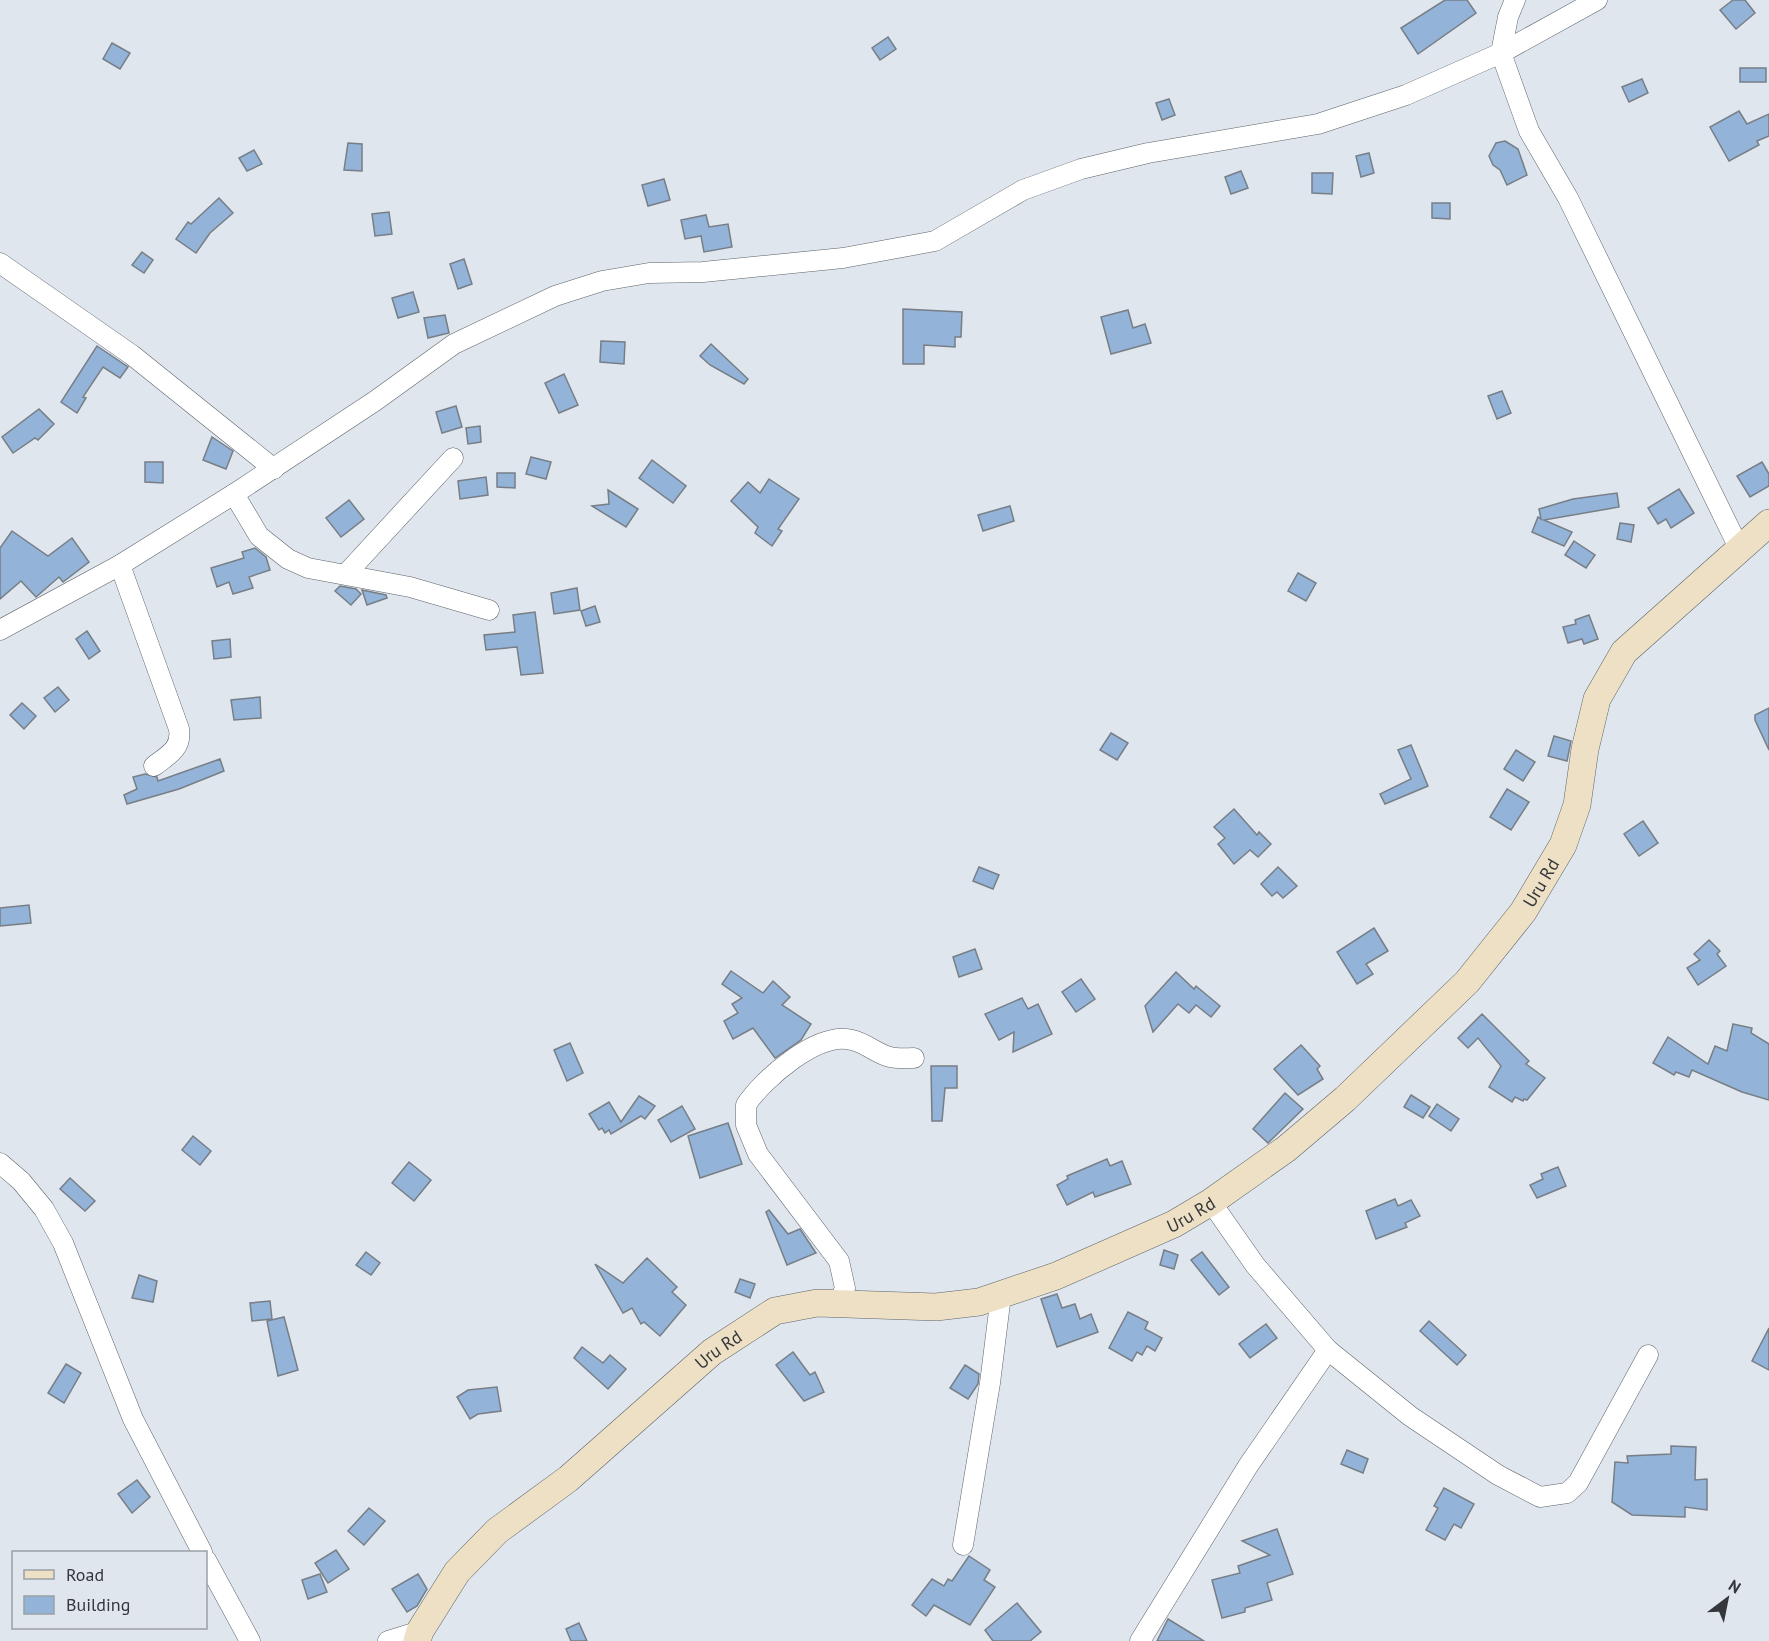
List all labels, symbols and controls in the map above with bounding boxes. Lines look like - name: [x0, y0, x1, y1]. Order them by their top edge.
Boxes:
- street label: Uru Rd: [1517, 854, 1564, 911]
- street label: Uru Rd: [1163, 1191, 1219, 1237]
- street label: Uru Rd: [690, 1324, 746, 1374]
- legend: [12, 1551, 207, 1629]
- text: Road: [66, 1563, 104, 1586]
- north arrow: [1697, 1569, 1757, 1629]
- text: N: [1725, 1575, 1745, 1598]
- text: Building: [66, 1593, 130, 1616]

